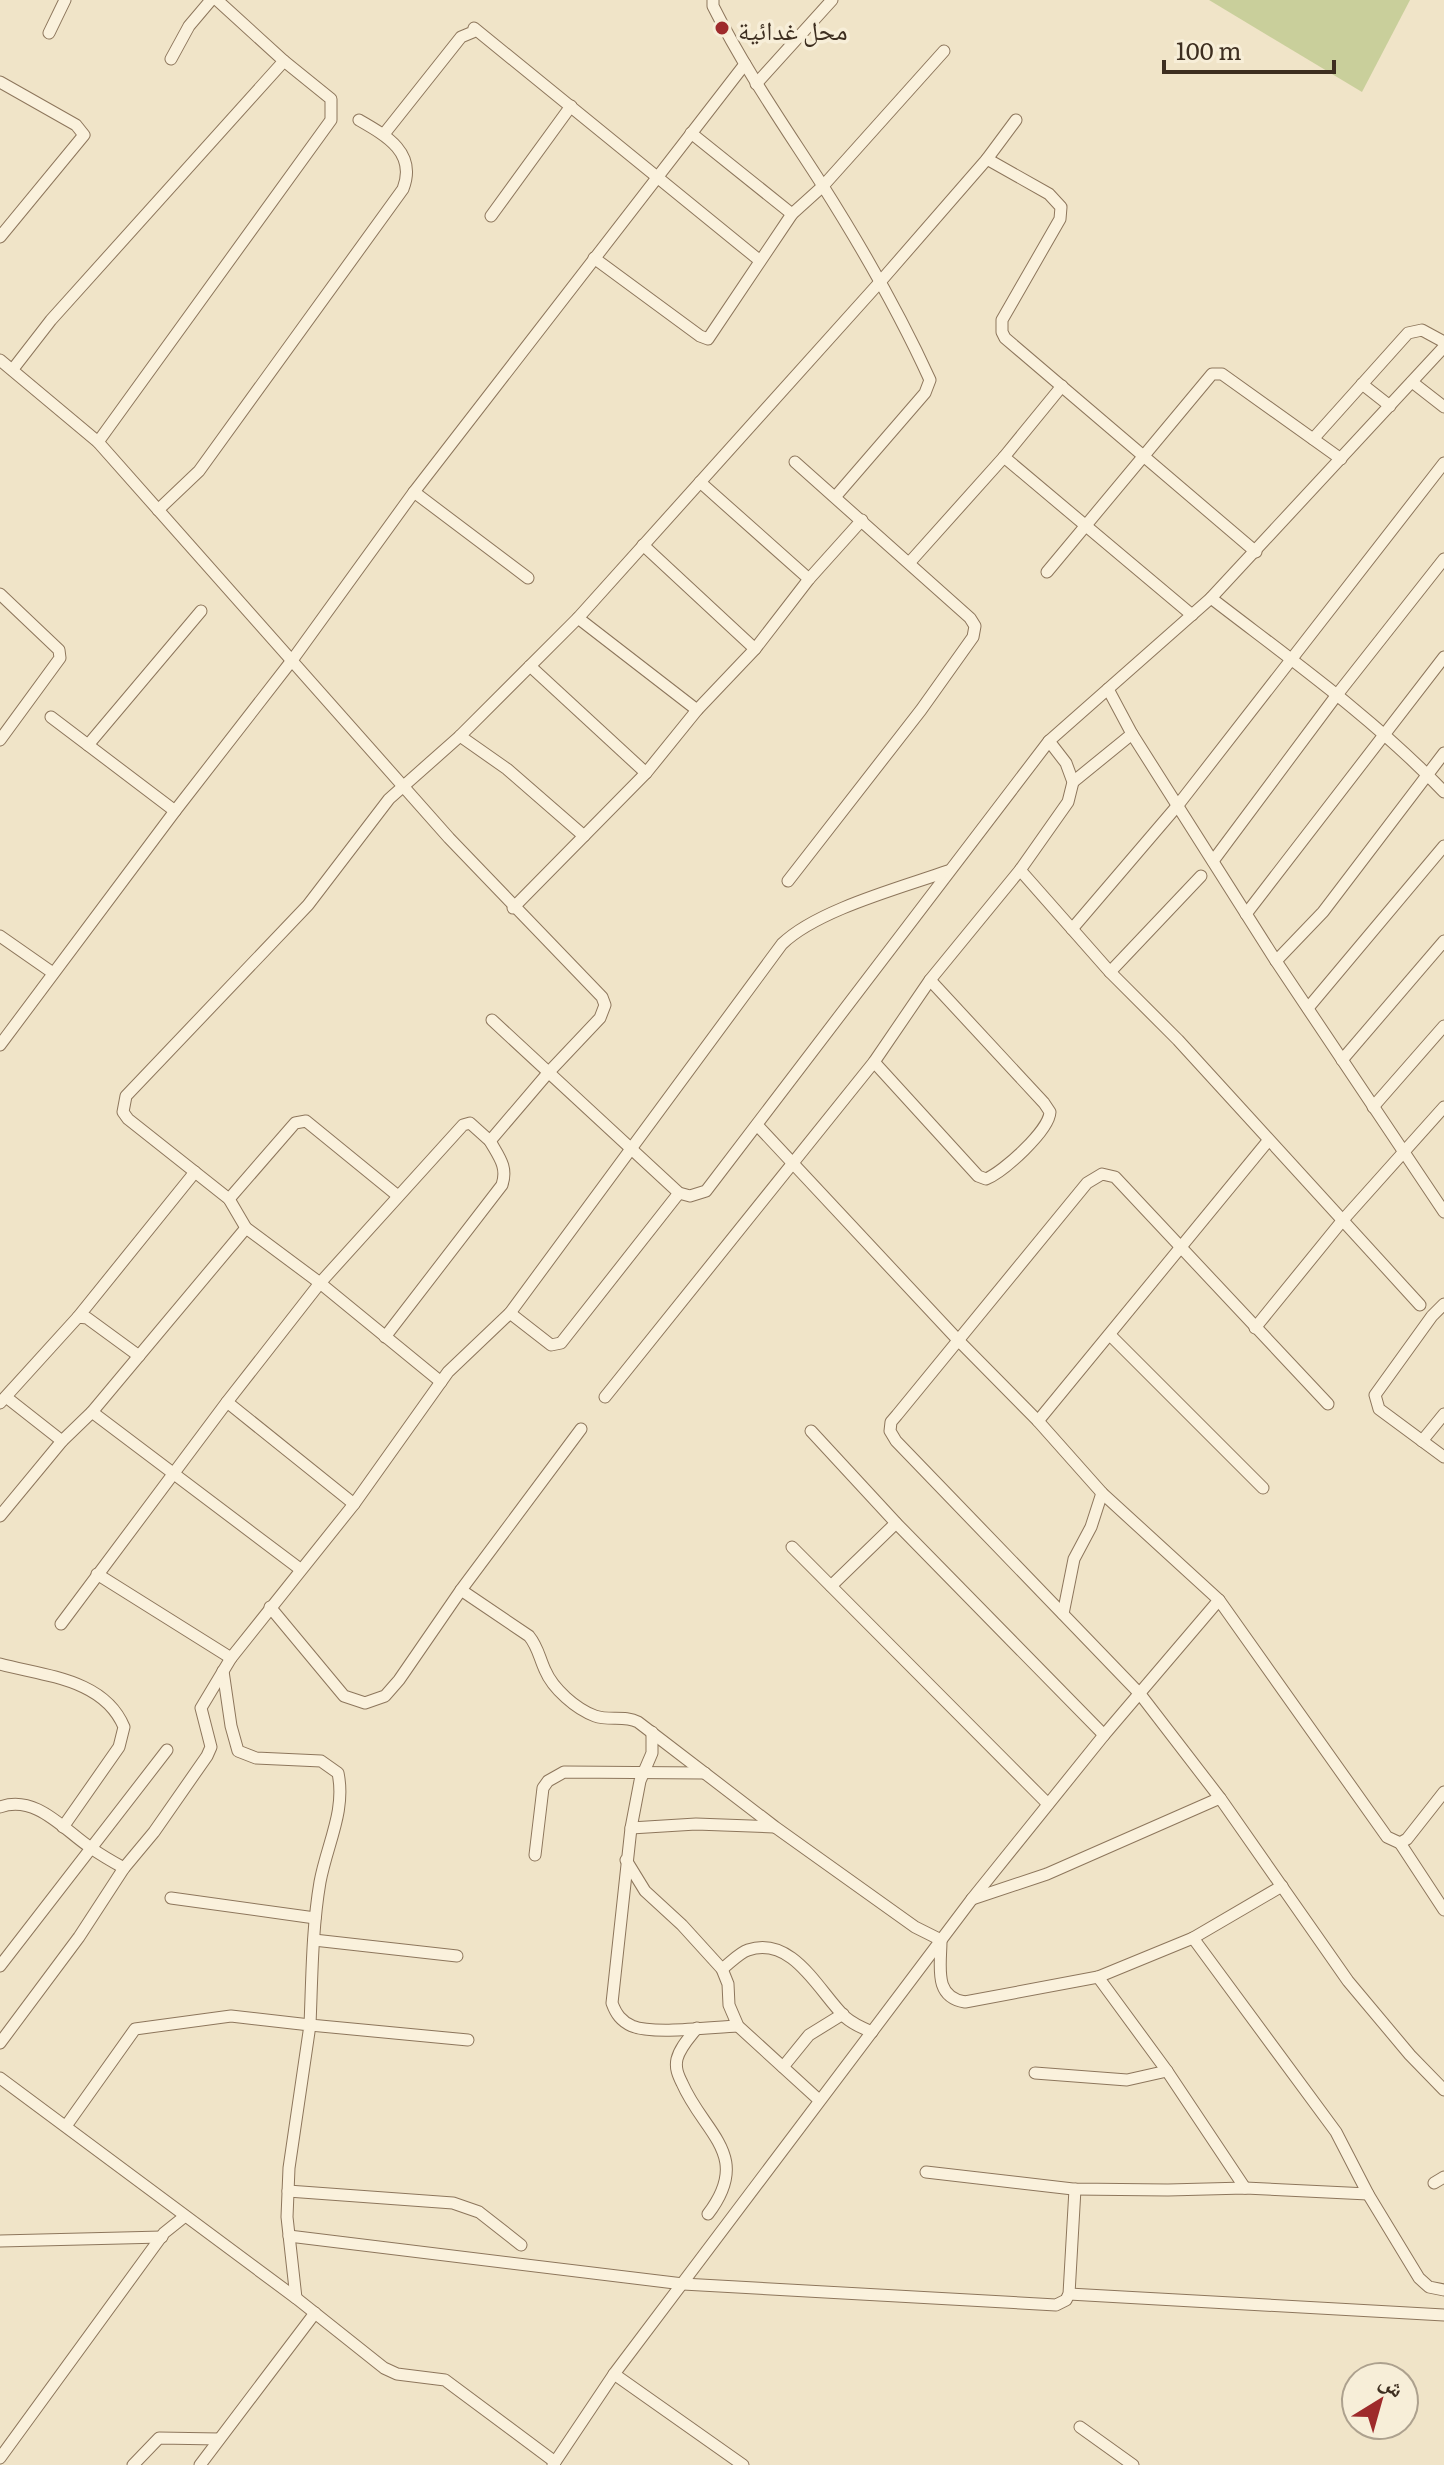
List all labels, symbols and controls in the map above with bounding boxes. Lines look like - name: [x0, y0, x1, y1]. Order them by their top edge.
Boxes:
- place label: محل غدائية: [738, 9, 848, 48]
- marker: محل غدائية: [713, 19, 731, 37]
- scale bar: [1164, 24, 1334, 74]
- text: 100 m: [1176, 32, 1242, 67]
- north arrow: [1340, 2361, 1420, 2441]
- text: ش: [1374, 2364, 1412, 2404]

